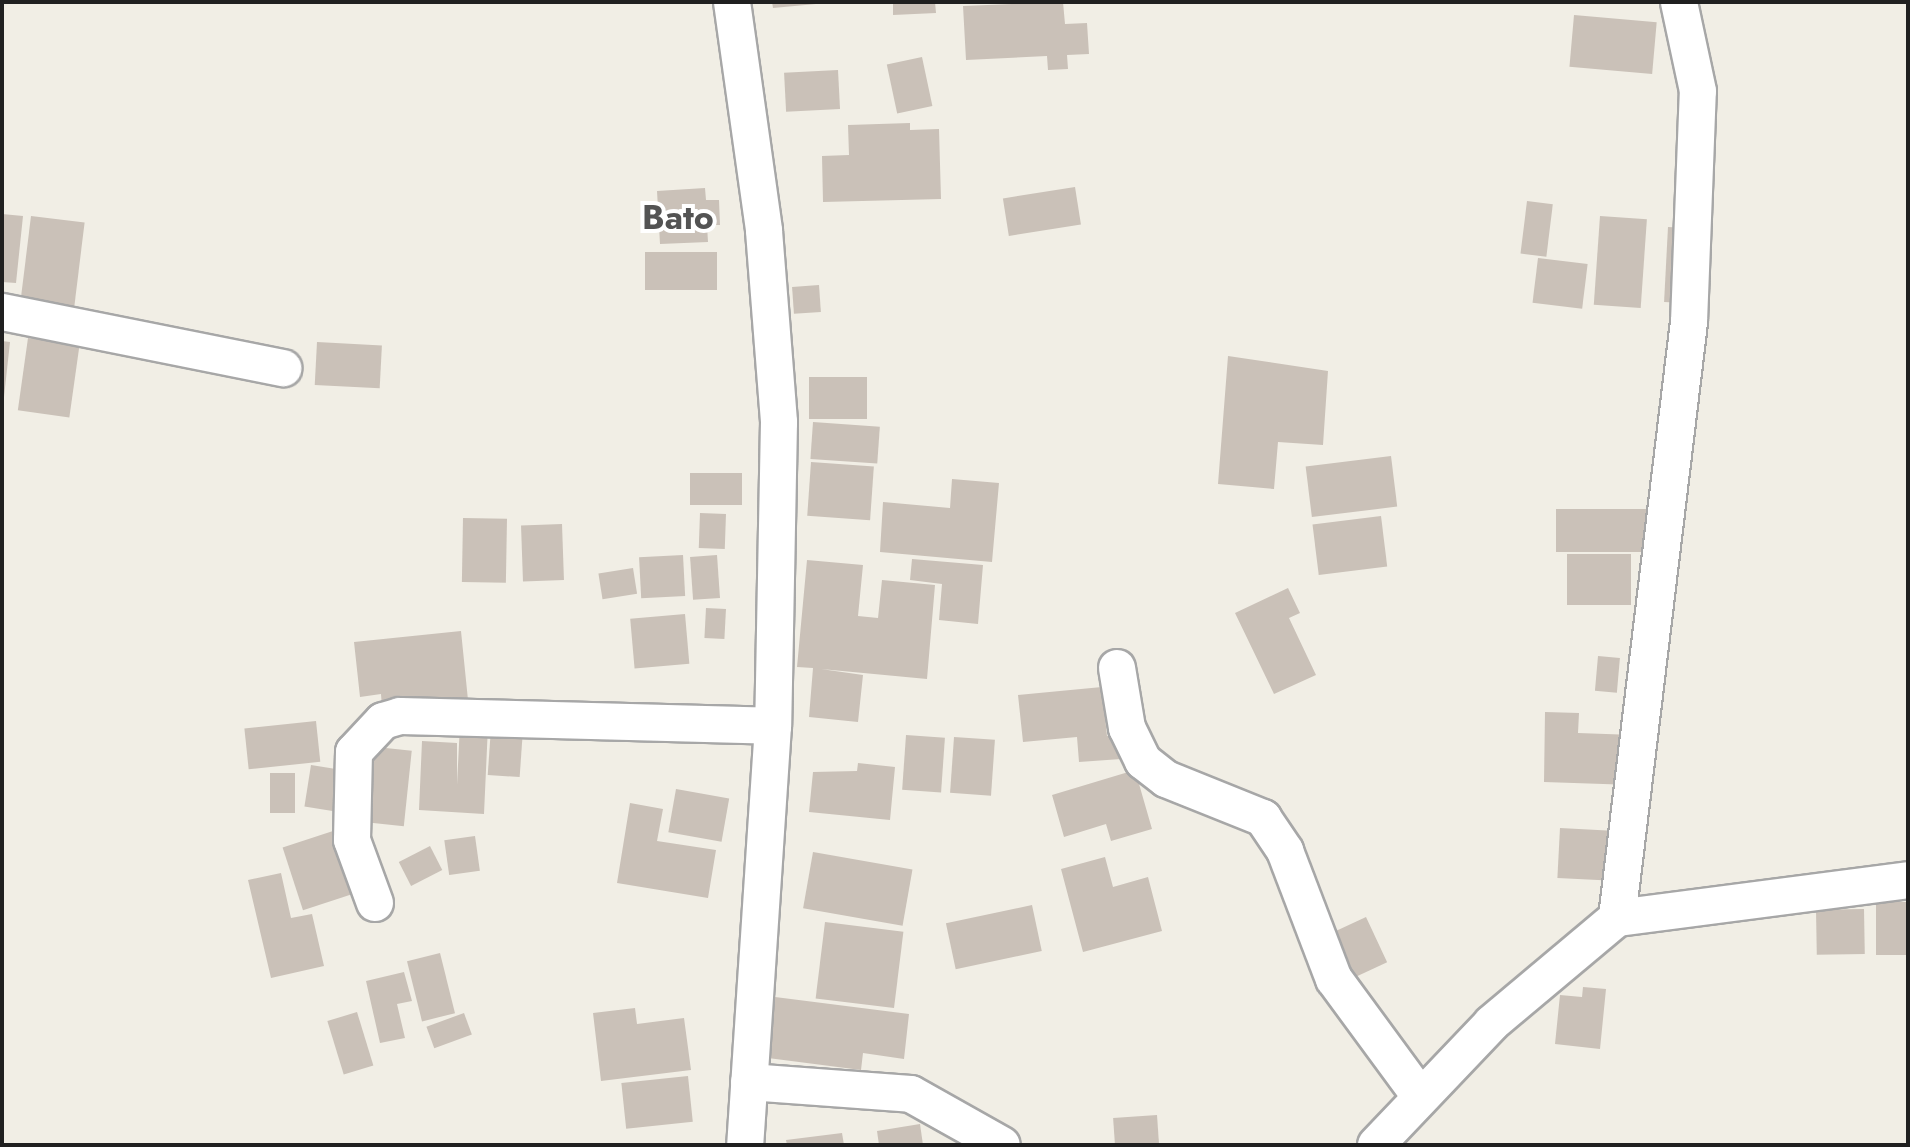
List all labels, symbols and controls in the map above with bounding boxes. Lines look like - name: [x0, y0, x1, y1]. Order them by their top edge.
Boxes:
- district label: Bato: [642, 198, 714, 238]

